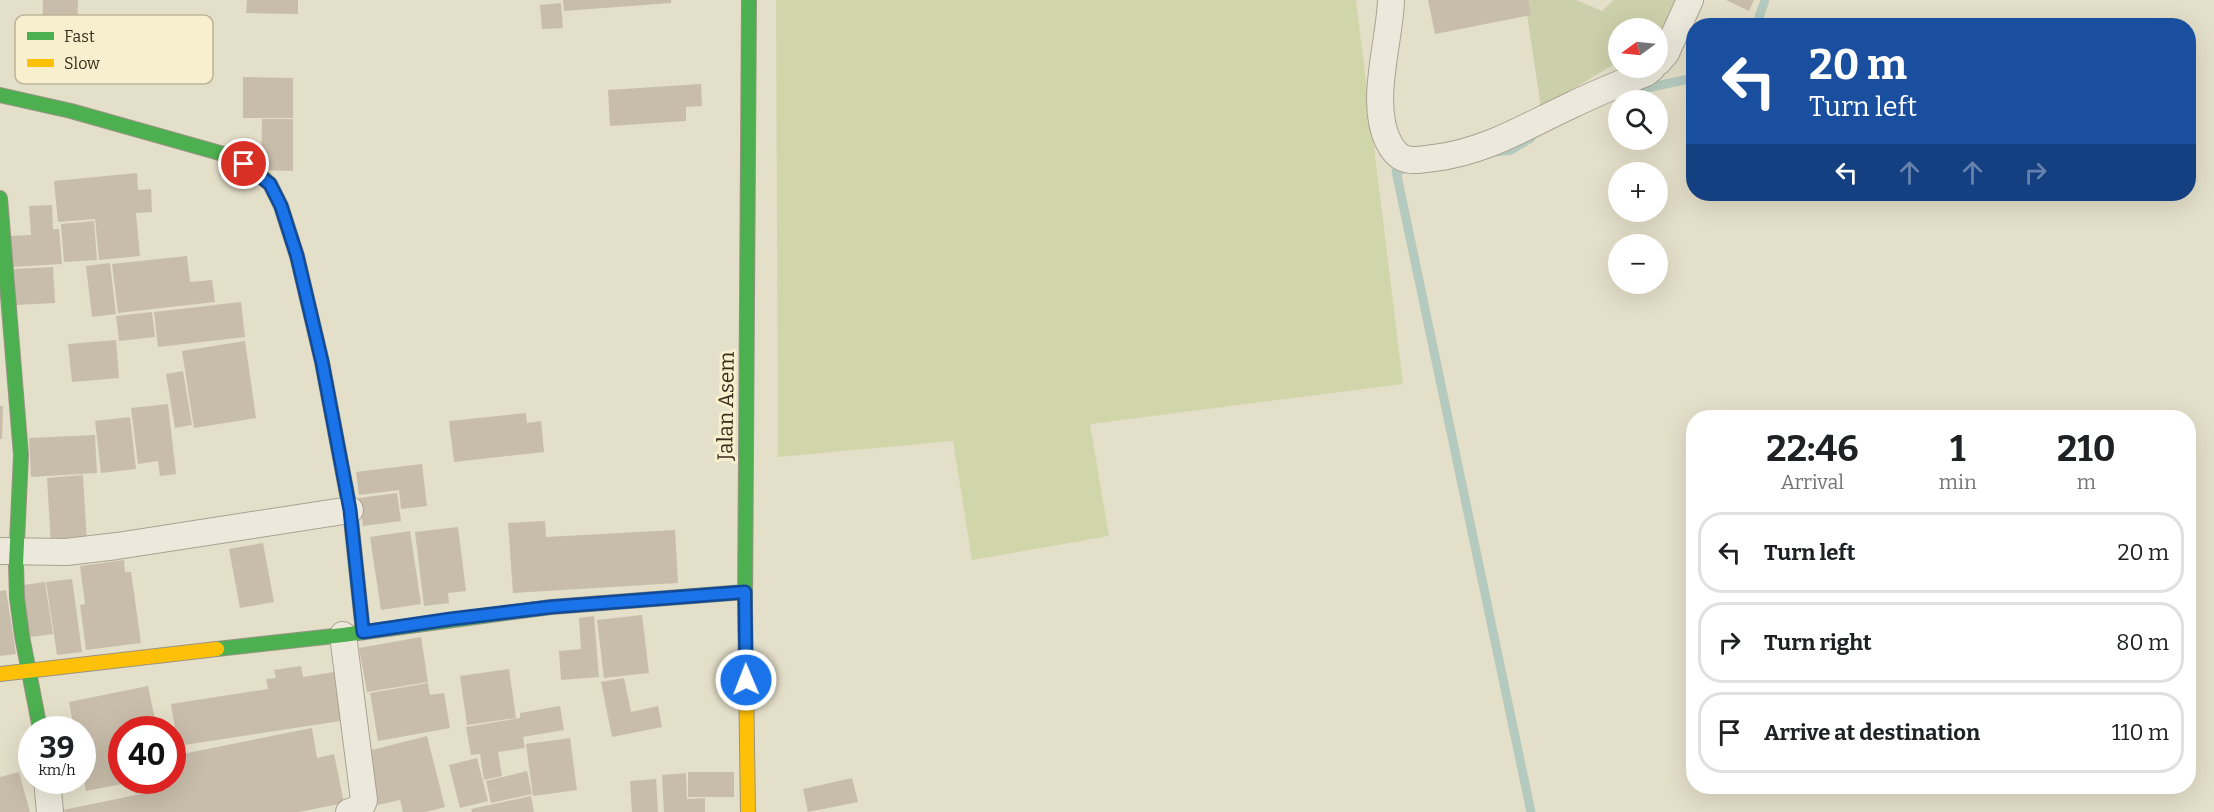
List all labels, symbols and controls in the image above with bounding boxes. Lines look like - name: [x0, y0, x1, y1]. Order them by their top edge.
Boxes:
- legend: [15, 15, 213, 84]
- north arrow: [1608, 18, 1668, 78]
- map controls: [1608, 18, 1668, 294]
- text: Fast: [64, 27, 95, 46]
- text: 20 m: [1809, 40, 1907, 90]
- icon: left: [1710, 42, 1788, 120]
- text: Slow: [64, 54, 100, 73]
- button: search: [1608, 90, 1668, 150]
- text: Turn left: [1809, 91, 1917, 123]
- pin: [218, 138, 269, 189]
- icon: arrive: [227, 147, 260, 180]
- icon: left: [1830, 156, 1863, 189]
- icon: ahead: [1893, 156, 1926, 189]
- icon: ahead: [1956, 156, 1989, 189]
- icon: right: [2019, 156, 2052, 189]
- button: +: [1608, 162, 1668, 222]
- button: −: [1608, 234, 1668, 294]
- street label: Jalan Asem: [712, 351, 740, 462]
- text: 22:46: [1766, 427, 1858, 471]
- text: 1: [1950, 427, 1965, 471]
- text: 210: [2057, 427, 2116, 471]
- text: Arrival: [1781, 470, 1844, 494]
- text: min: [1939, 470, 1977, 494]
- text: m: [2077, 470, 2096, 494]
- icon: left: [1713, 536, 1746, 569]
- text: Turn left: [1764, 539, 1856, 566]
- text: 20 m: [2118, 539, 2169, 566]
- icon: right: [1713, 626, 1746, 659]
- text: Turn right: [1764, 629, 1872, 656]
- text: 80 m: [2116, 629, 2169, 656]
- position arrow: [714, 648, 778, 712]
- speed limit sign: 40: [108, 716, 186, 794]
- icon: arrive: [1713, 716, 1746, 749]
- text: Arrive at destination: [1764, 719, 1980, 746]
- text: 110 m: [2112, 719, 2169, 746]
- text: 39: [39, 730, 75, 766]
- text: km/h: [38, 761, 76, 779]

